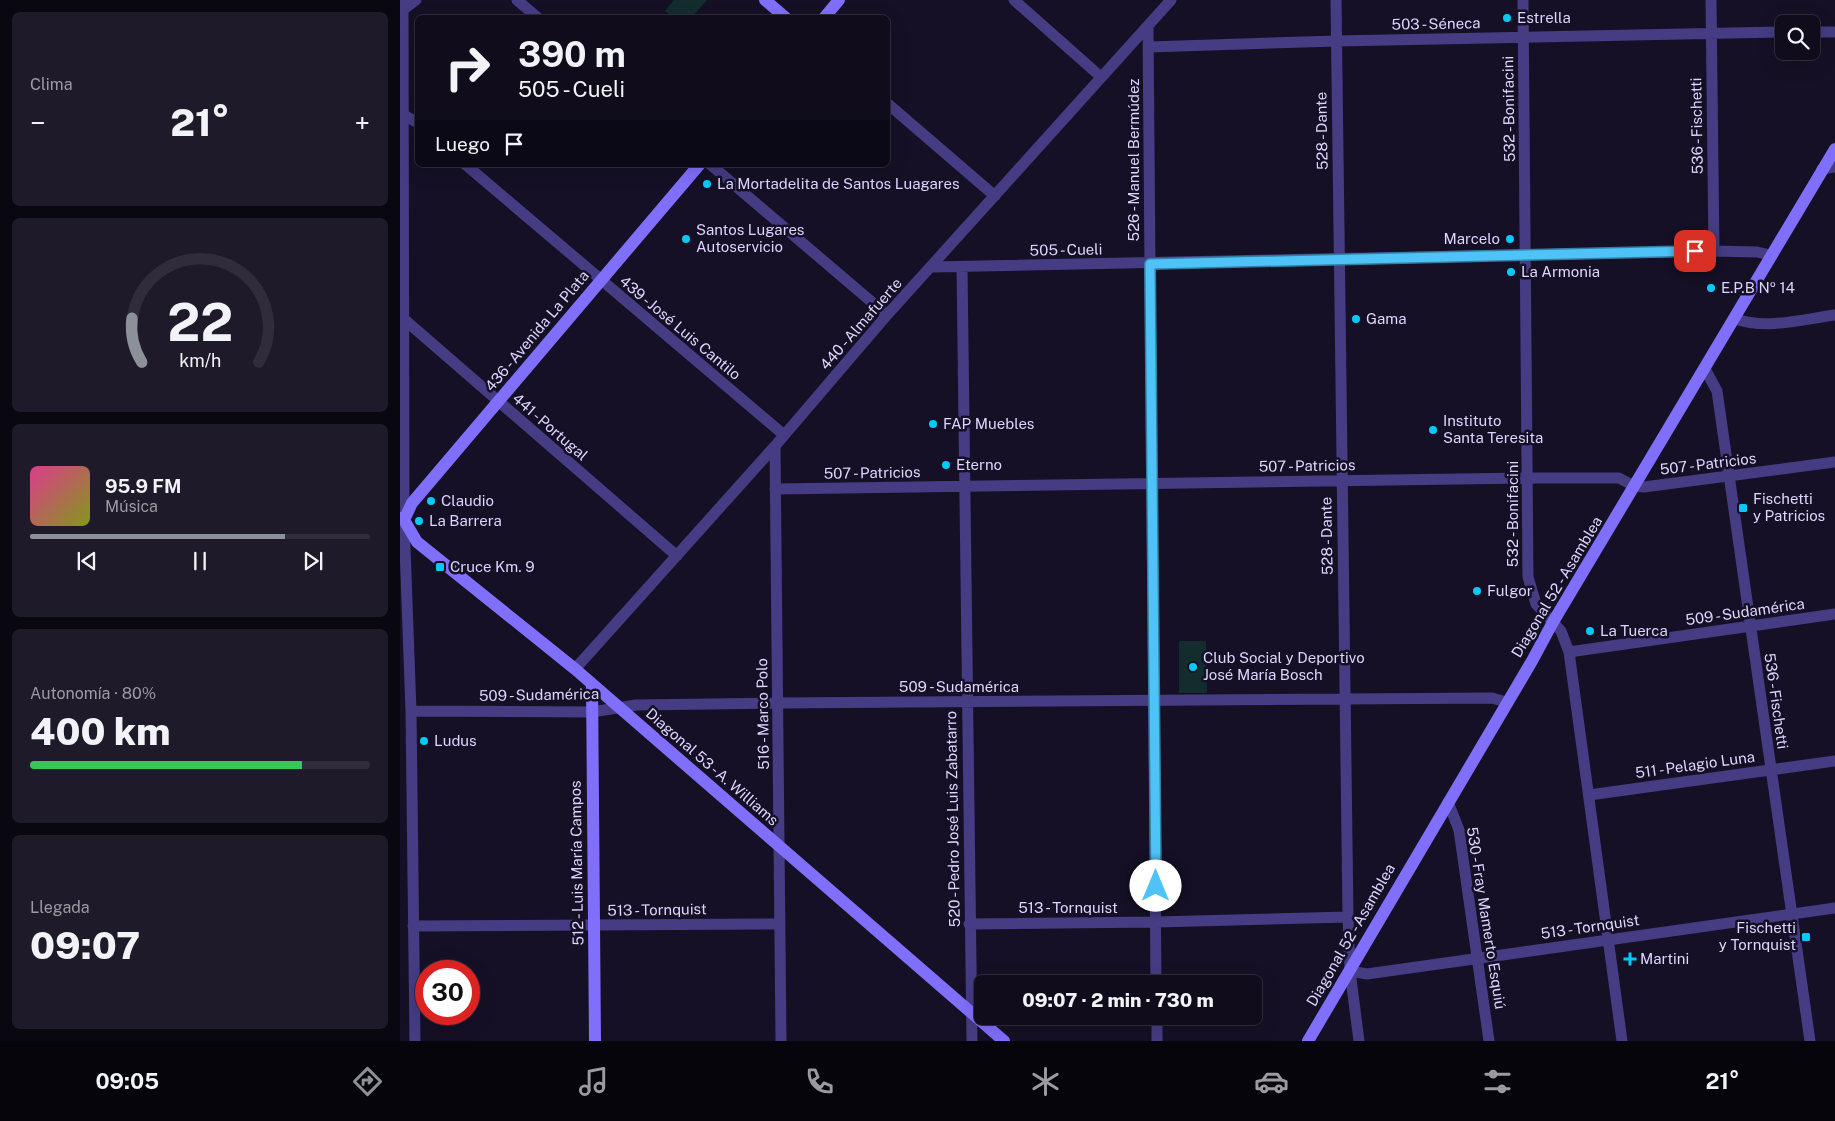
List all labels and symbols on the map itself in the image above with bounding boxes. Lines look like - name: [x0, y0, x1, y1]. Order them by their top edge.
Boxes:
- place label: Estrella: [1517, 9, 1571, 26]
- marker: Estrella: [1501, 12, 1513, 24]
- street label: 503 - Séneca: [1391, 14, 1481, 33]
- street label: 532 - Bonifacini: [1499, 56, 1518, 162]
- street label: 536 - Fischetti: [1687, 77, 1706, 175]
- street label: 526 - Manuel Bermúdez: [1125, 79, 1142, 241]
- street label: 528 - Dante: [1312, 92, 1331, 170]
- place label: La Mortadelita de Santos Luagares: [717, 175, 960, 192]
- marker: La Mortadelita de Santos Luagares: [701, 178, 713, 190]
- place label: Santos Lugares Autoservicio: [696, 221, 804, 255]
- place label: Marcelo: [1443, 230, 1500, 247]
- pin: [1674, 230, 1716, 272]
- marker: Santos Lugares Autoservicio: [680, 233, 692, 245]
- marker: Marcelo: [1504, 233, 1516, 245]
- street label: 505 - Cueli: [1029, 240, 1103, 259]
- place label: La Armonia: [1521, 263, 1600, 280]
- marker: La Armonia: [1505, 266, 1517, 278]
- street label: 436 - Avenida La Plata: [481, 267, 592, 394]
- street label: 439 - José Luis Cantilo: [616, 272, 744, 383]
- street label: 440 - Almafuerte: [816, 274, 905, 373]
- place label: E.P.B Nº 14: [1721, 279, 1795, 296]
- marker: E.P.B Nº 14: [1705, 282, 1717, 294]
- place label: Gama: [1366, 310, 1407, 327]
- marker: Gama: [1350, 313, 1362, 325]
- street label: 441 - Portugal: [509, 389, 591, 464]
- place label: Instituto Santa Teresita: [1443, 412, 1543, 446]
- place label: FAP Muebles: [943, 415, 1034, 432]
- marker: FAP Muebles: [927, 418, 939, 430]
- marker: Instituto Santa Teresita: [1427, 424, 1439, 436]
- street label: 507 - Patricios: [1659, 449, 1757, 478]
- place label: Eterno: [956, 456, 1002, 473]
- street label: 507 - Patricios: [1258, 456, 1356, 475]
- marker: Eterno: [940, 459, 952, 471]
- street label: 532 - Bonifacini: [1504, 461, 1521, 567]
- street label: 507 - Patricios: [823, 463, 921, 482]
- place label: Fischetti y Patricios: [1753, 490, 1825, 524]
- place label: Claudio: [441, 492, 494, 509]
- marker: Claudio: [425, 495, 437, 507]
- street label: 528 - Dante: [1317, 497, 1336, 575]
- marker: Fischetti y Patricios: [1737, 502, 1749, 514]
- place label: La Barrera: [429, 512, 502, 529]
- street label: Diagonal 52 - Asamblea: [1508, 513, 1605, 660]
- marker: La Barrera: [413, 515, 425, 527]
- place label: Cruce Km. 9: [450, 558, 535, 575]
- marker: Cruce Km. 9: [434, 561, 446, 573]
- place label: Fulgor: [1487, 582, 1533, 599]
- marker: Fulgor: [1471, 585, 1483, 597]
- street label: 509 - Sudamérica: [1684, 595, 1806, 628]
- place label: La Tuerca: [1600, 622, 1668, 639]
- marker: La Tuerca: [1584, 625, 1596, 637]
- place label: Club Social y Deportivo José María Bosch: [1203, 649, 1365, 683]
- street label: 536 - Fischetti: [1761, 652, 1792, 750]
- street label: 516 - Marco Polo: [753, 658, 772, 770]
- marker: Club Social y Deportivo José María Bosch: [1187, 661, 1199, 673]
- street label: 509 - Sudamérica: [899, 678, 1019, 695]
- street label: 509 - Sudamérica: [479, 685, 599, 704]
- street label: Diagonal 53 - A. Williams: [643, 705, 782, 829]
- street label: 520 - Pedro José Luis Zabatarro: [942, 711, 963, 927]
- place label: Ludus: [434, 732, 477, 749]
- marker: Ludus: [418, 735, 430, 747]
- street label: 511 - Pelagio Luna: [1634, 748, 1756, 781]
- street label: 512 - Luis María Campos: [567, 780, 586, 946]
- street label: 530 - Fray Mamerto Esquiú: [1464, 826, 1509, 1010]
- position arrow: [1129, 859, 1181, 911]
- street label: Diagonal 52 - Asamblea: [1303, 861, 1398, 1009]
- street label: 513 - Tornquist: [1018, 899, 1118, 916]
- street label: 513 - Tornquist: [607, 900, 707, 919]
- street label: 513 - Tornquist: [1539, 911, 1641, 942]
- place label: Fischetti y Tornquist: [1719, 919, 1796, 953]
- marker: Fischetti y Tornquist: [1800, 931, 1812, 943]
- place label: Martini: [1640, 950, 1689, 967]
- marker: Martini: [1624, 953, 1636, 965]
- speed limit sign: 30: [415, 960, 480, 1025]

